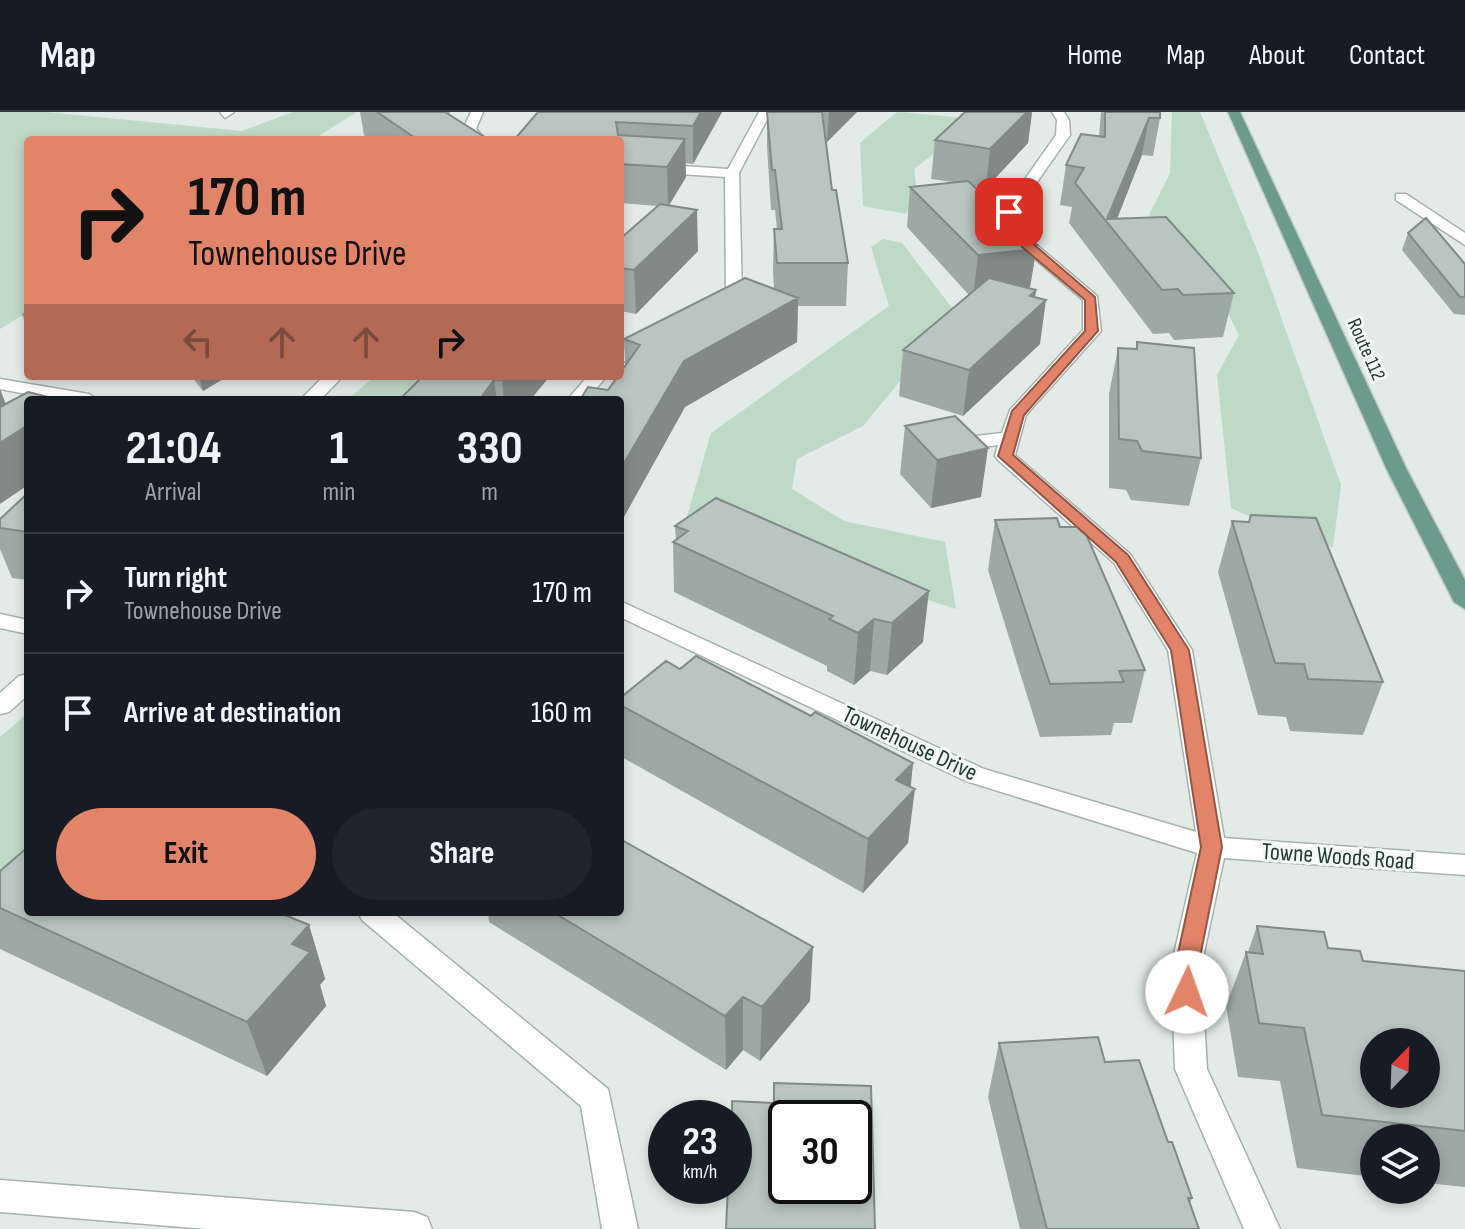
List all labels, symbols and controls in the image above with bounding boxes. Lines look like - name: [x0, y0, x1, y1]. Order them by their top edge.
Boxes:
- text: Map: [40, 33, 96, 78]
- text: Home: [1067, 39, 1122, 72]
- text: Map: [1166, 39, 1205, 72]
- text: About: [1249, 39, 1305, 72]
- text: Contact: [1349, 39, 1425, 72]
- text: 170 m: [188, 165, 306, 232]
- icon: right: [56, 168, 160, 272]
- pin: [975, 178, 1043, 246]
- icon: arrive: [987, 190, 1031, 234]
- text: Townehouse Drive: [188, 233, 406, 276]
- street label: Route 112: [1342, 315, 1390, 384]
- icon: left: [176, 320, 220, 364]
- icon: ahead: [260, 320, 304, 364]
- icon: ahead: [344, 320, 388, 364]
- icon: right: [428, 320, 472, 364]
- text: 21:04: [125, 420, 221, 477]
- text: 1: [330, 420, 348, 477]
- text: 330: [457, 420, 523, 477]
- text: Arrival: [145, 477, 201, 508]
- text: min: [323, 477, 355, 508]
- text: m: [481, 477, 498, 508]
- text: Turn right: [124, 560, 227, 596]
- icon: right: [56, 571, 100, 615]
- text: 170 m: [532, 575, 592, 611]
- text: Townehouse Drive: [124, 596, 282, 627]
- icon: arrive: [56, 691, 100, 735]
- text: Arrive at destination: [124, 695, 341, 731]
- text: 160 m: [531, 695, 592, 731]
- street label: Townehouse Drive: [838, 700, 982, 787]
- button: Exit: [56, 808, 316, 900]
- button: Share: [332, 808, 592, 900]
- street label: Towne Woods Road: [1261, 837, 1415, 876]
- position arrow: [1145, 950, 1229, 1034]
- north arrow: [1360, 1028, 1440, 1108]
- map controls: [1360, 1028, 1440, 1204]
- speed limit sign: 30: [768, 1100, 872, 1204]
- text: 23: [682, 1118, 718, 1166]
- button: layers: [1360, 1124, 1440, 1204]
- text: km/h: [683, 1160, 717, 1184]

